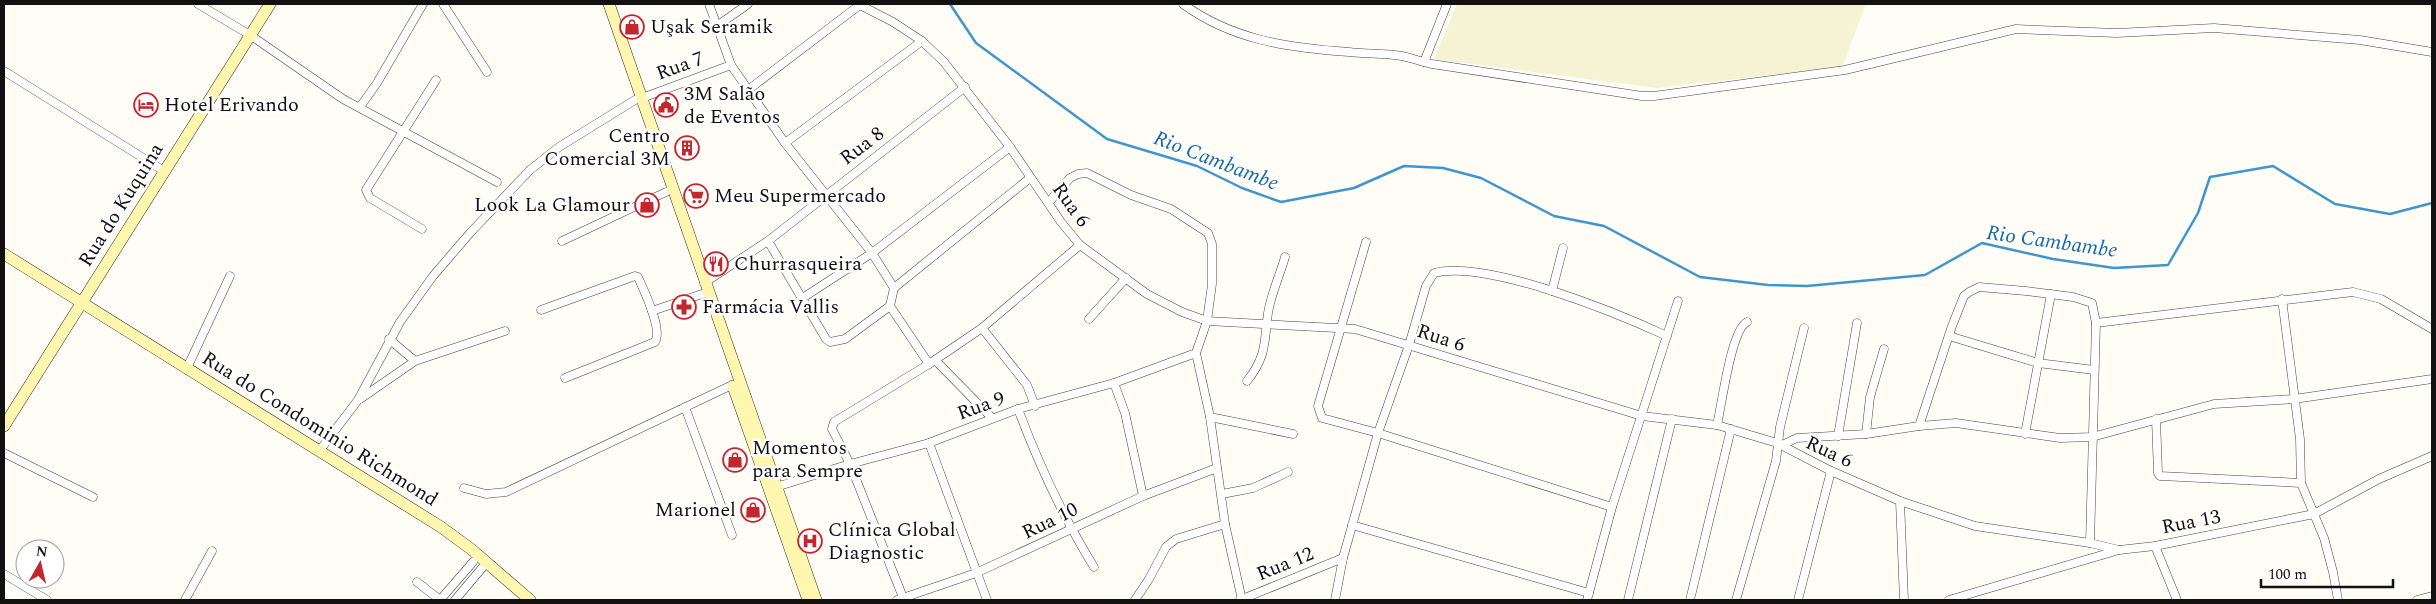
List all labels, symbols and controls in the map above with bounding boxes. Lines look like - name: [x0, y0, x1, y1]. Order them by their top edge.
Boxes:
- place label: Uşak Seramik: [650, 12, 773, 42]
- shop icon: Uşak Seramik: [619, 14, 645, 40]
- street label: Rua 7: [652, 43, 708, 89]
- place label: 3M Salão de Eventos: [684, 79, 780, 132]
- place label: Hotel Erivando: [164, 90, 299, 120]
- hotel icon: Hotel Erivando: [133, 92, 159, 118]
- public building icon: 3M Salão de Eventos: [653, 92, 679, 118]
- street label: Rua 8: [833, 119, 891, 173]
- place label: Centro Comercial 3M: [544, 121, 670, 174]
- water label: Rio Cambambe: [1149, 122, 1283, 200]
- building icon: Centro Comercial 3M: [674, 135, 700, 161]
- street label: Rua do Kuquina: [71, 137, 171, 273]
- street label: Rua 6: [1044, 176, 1098, 234]
- place label: Meu Supermercado: [714, 181, 886, 211]
- supermarket icon: Meu Supermercado: [683, 183, 709, 209]
- place label: Look La Glamour: [474, 190, 630, 220]
- shop icon: Look La Glamour: [634, 192, 660, 218]
- water label: Rio Cambambe: [1984, 217, 2120, 267]
- place label: Churrasqueira: [734, 249, 862, 279]
- restaurant icon: Churrasqueira: [703, 251, 729, 277]
- place label: Farmácia Vallis: [702, 292, 839, 322]
- pharmacy icon: Farmácia Vallis: [671, 294, 697, 320]
- street label: Rua 6: [1413, 316, 1469, 360]
- street label: Rua do Condominio Richmond: [196, 344, 444, 514]
- street label: Rua 9: [953, 383, 1009, 429]
- street label: Rua 6: [1800, 428, 1858, 476]
- place label: Momentos para Sempre: [752, 433, 863, 486]
- shop icon: Momentos para Sempre: [722, 447, 748, 473]
- place label: Marionel: [655, 495, 736, 525]
- street label: Rua 10: [1017, 495, 1083, 547]
- shop icon: Marionel: [740, 497, 766, 523]
- street label: Rua 13: [2159, 502, 2223, 542]
- place label: Clínica Global Diagnostic: [828, 515, 956, 568]
- hospital icon: Clínica Global Diagnostic: [797, 528, 823, 554]
- north arrow: [15, 539, 65, 589]
- street label: Rua 12: [1252, 539, 1318, 589]
- text: N: [35, 540, 49, 563]
- scale bar: [2261, 556, 2394, 588]
- text: 100 m: [2268, 563, 2307, 586]

